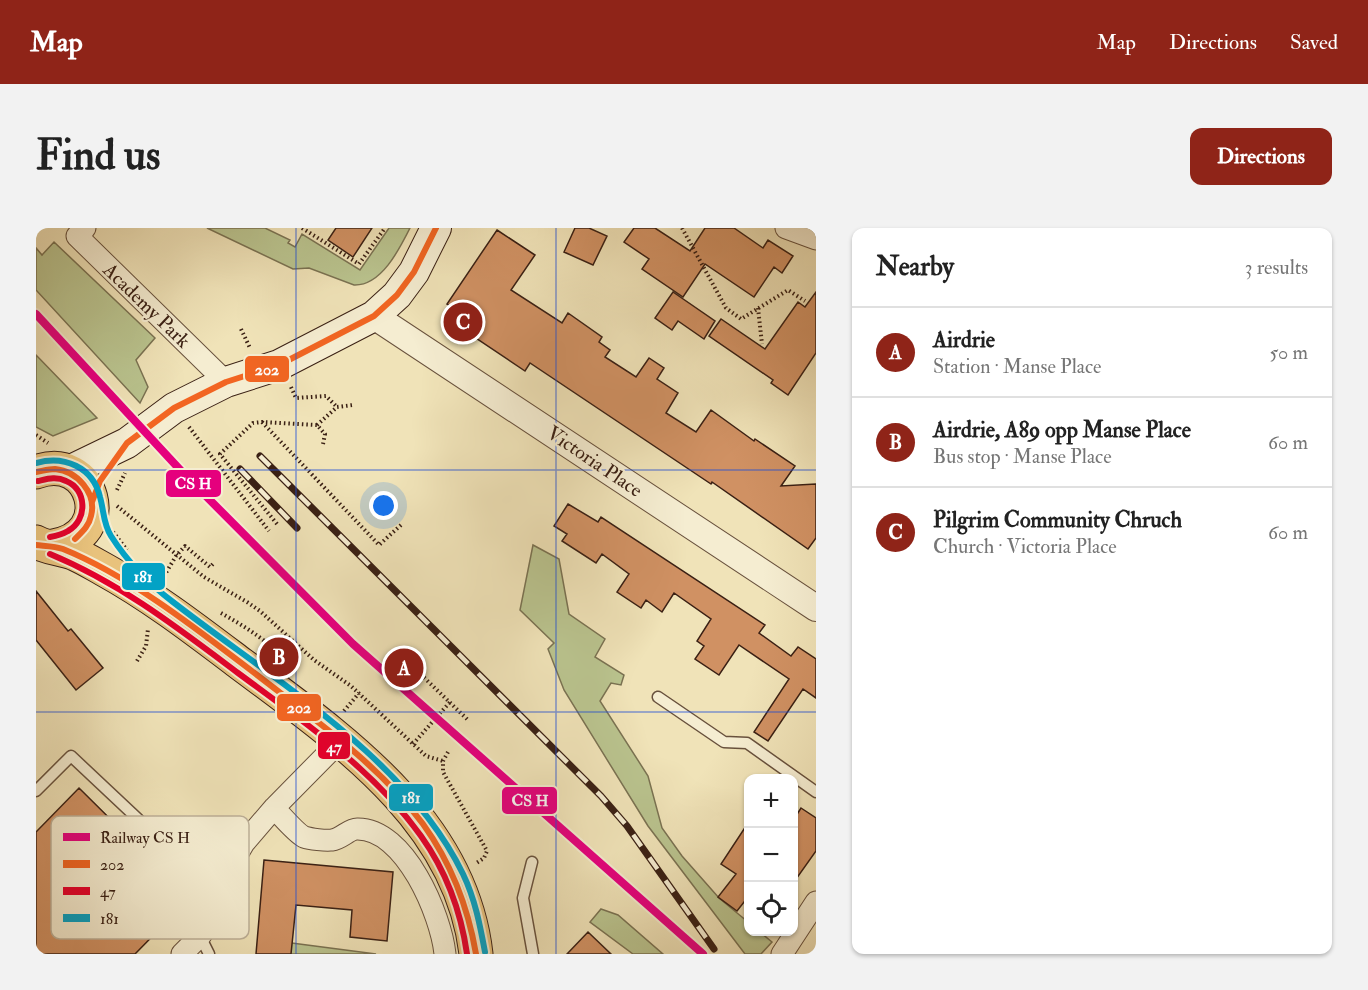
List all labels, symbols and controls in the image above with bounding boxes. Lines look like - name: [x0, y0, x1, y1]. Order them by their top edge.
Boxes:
- text: Map: [30, 25, 83, 60]
- text: Map: [1096, 29, 1136, 56]
- text: Directions: [1169, 29, 1257, 56]
- text: Saved: [1290, 29, 1338, 56]
- button: Directions: [1190, 128, 1332, 185]
- text: Find us: [36, 130, 160, 182]
- text: Nearby: [876, 251, 954, 283]
- text: 3 results: [1245, 255, 1308, 280]
- street label: Academy Park: [97, 257, 196, 353]
- pin: C: [444, 300, 482, 344]
- text: Airdrie: [933, 326, 995, 354]
- text: A: [889, 340, 902, 365]
- text: 50 m: [1269, 340, 1308, 365]
- text: Station · Manse Place: [933, 354, 1101, 379]
- line badge: 202: [244, 355, 290, 383]
- text: 202: [255, 360, 279, 380]
- text: Airdrie, A89 opp Manse Place: [933, 416, 1191, 444]
- street label: Victoria Place: [542, 420, 647, 503]
- text: B: [889, 430, 902, 455]
- text: 60 m: [1268, 430, 1308, 455]
- text: Bus stop · Manse Place: [933, 444, 1112, 469]
- line badge: CS H: [165, 469, 222, 498]
- text: CS H: [174, 474, 212, 494]
- your location: [369, 491, 398, 520]
- text: Pilgrim Community Chruch: [933, 506, 1182, 534]
- text: C: [888, 520, 903, 545]
- text: 60 m: [1268, 520, 1308, 545]
- text: Church · Victoria Place: [933, 534, 1117, 559]
- line badge: 181: [121, 562, 166, 591]
- text: 181: [134, 567, 153, 587]
- pin: B: [260, 634, 298, 680]
- pin: A: [384, 646, 424, 690]
- line badge: 202: [276, 693, 322, 722]
- text: 202: [287, 698, 311, 718]
- line badge: 47: [317, 731, 351, 760]
- text: 47: [325, 737, 342, 757]
- map controls: [744, 774, 798, 936]
- button: +: [744, 774, 798, 828]
- line badge: 181: [388, 783, 434, 812]
- line badge: CS H: [501, 786, 558, 815]
- text: 181: [402, 788, 421, 808]
- text: CS H: [511, 791, 549, 811]
- legend: [51, 816, 249, 939]
- text: Railway CS H: [100, 828, 190, 848]
- button: −: [744, 828, 798, 882]
- text: 202: [100, 855, 124, 875]
- text: 47: [100, 882, 116, 902]
- button: locate: [744, 882, 798, 936]
- text: 181: [100, 909, 119, 929]

